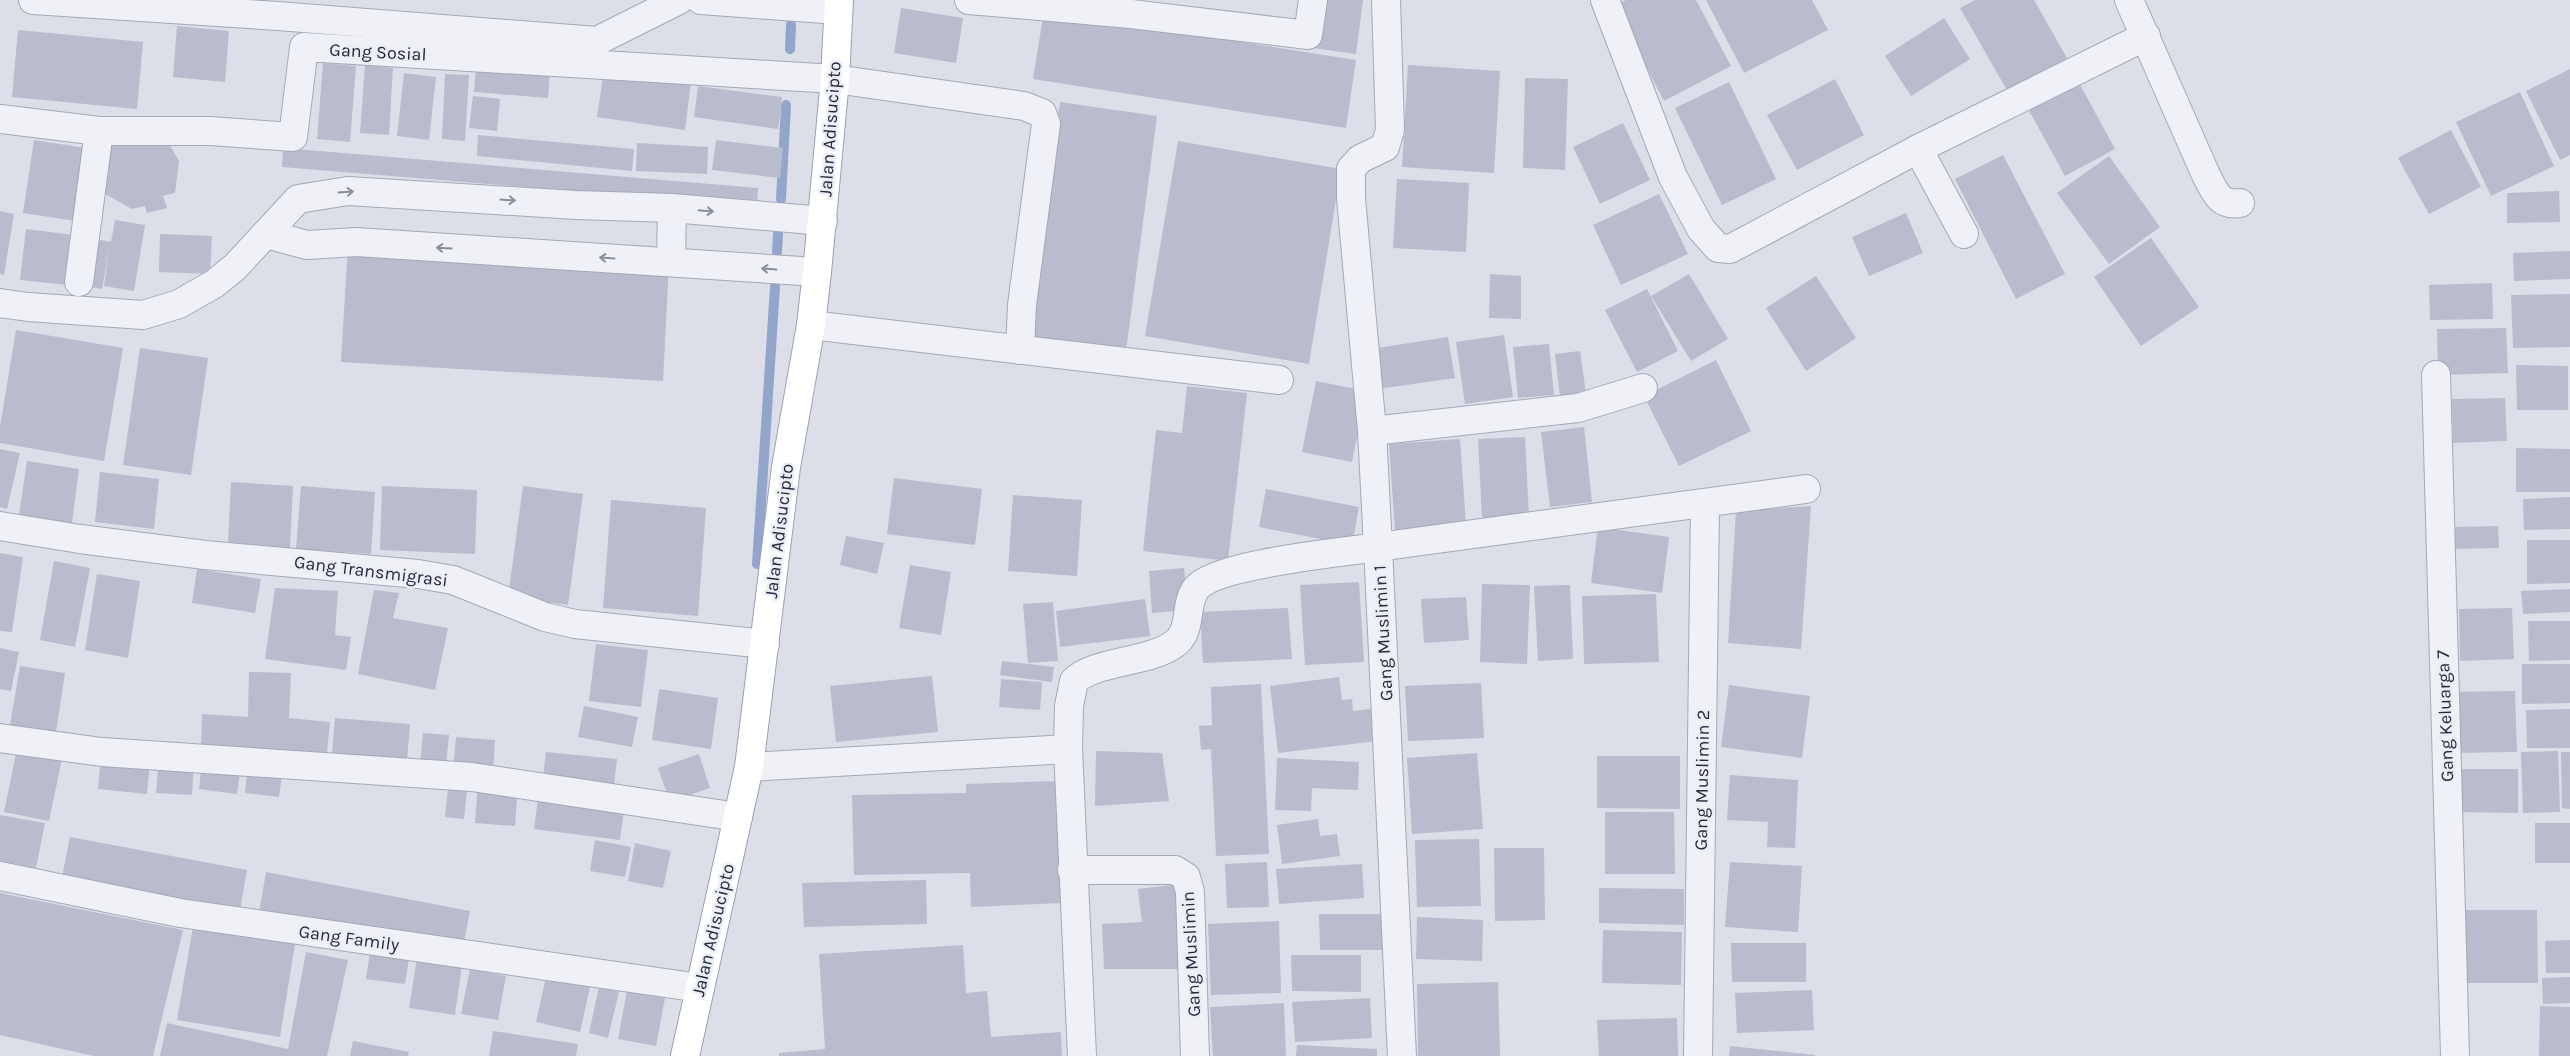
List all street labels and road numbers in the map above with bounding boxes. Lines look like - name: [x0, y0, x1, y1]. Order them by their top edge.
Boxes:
- street label: Gang Sosial: [329, 38, 427, 66]
- street label: Jalan Adisucipto: [814, 61, 846, 197]
- street label: Jalan Adisucipto: [760, 462, 798, 600]
- street label: Gang Transmigrasi: [293, 551, 449, 591]
- street label: Gang Muslimin 1: [1368, 564, 1398, 702]
- street label: Gang Keluarga 7: [2432, 649, 2458, 782]
- street label: Gang Muslimin 2: [1690, 710, 1714, 850]
- street label: Jalan Adisucipto: [687, 861, 739, 999]
- street label: Gang Muslimin: [1177, 891, 1205, 1017]
- street label: Gang Family: [297, 920, 401, 956]

